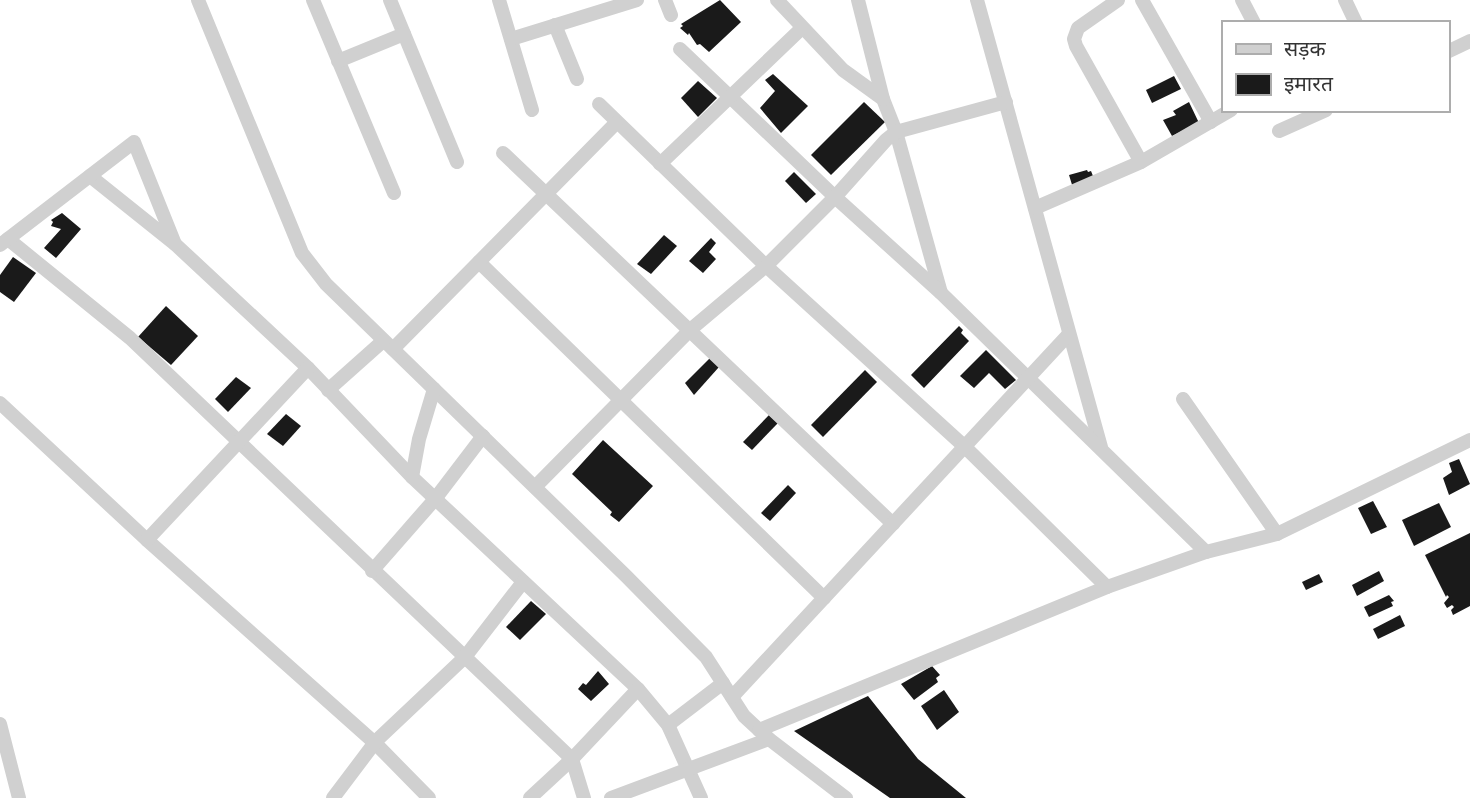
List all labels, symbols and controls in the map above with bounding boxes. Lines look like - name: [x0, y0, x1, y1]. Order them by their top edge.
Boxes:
- legend: [1222, 21, 1449, 112]
- text: सड़क: [1284, 36, 1326, 62]
- text: इमारत: [1284, 71, 1334, 97]

